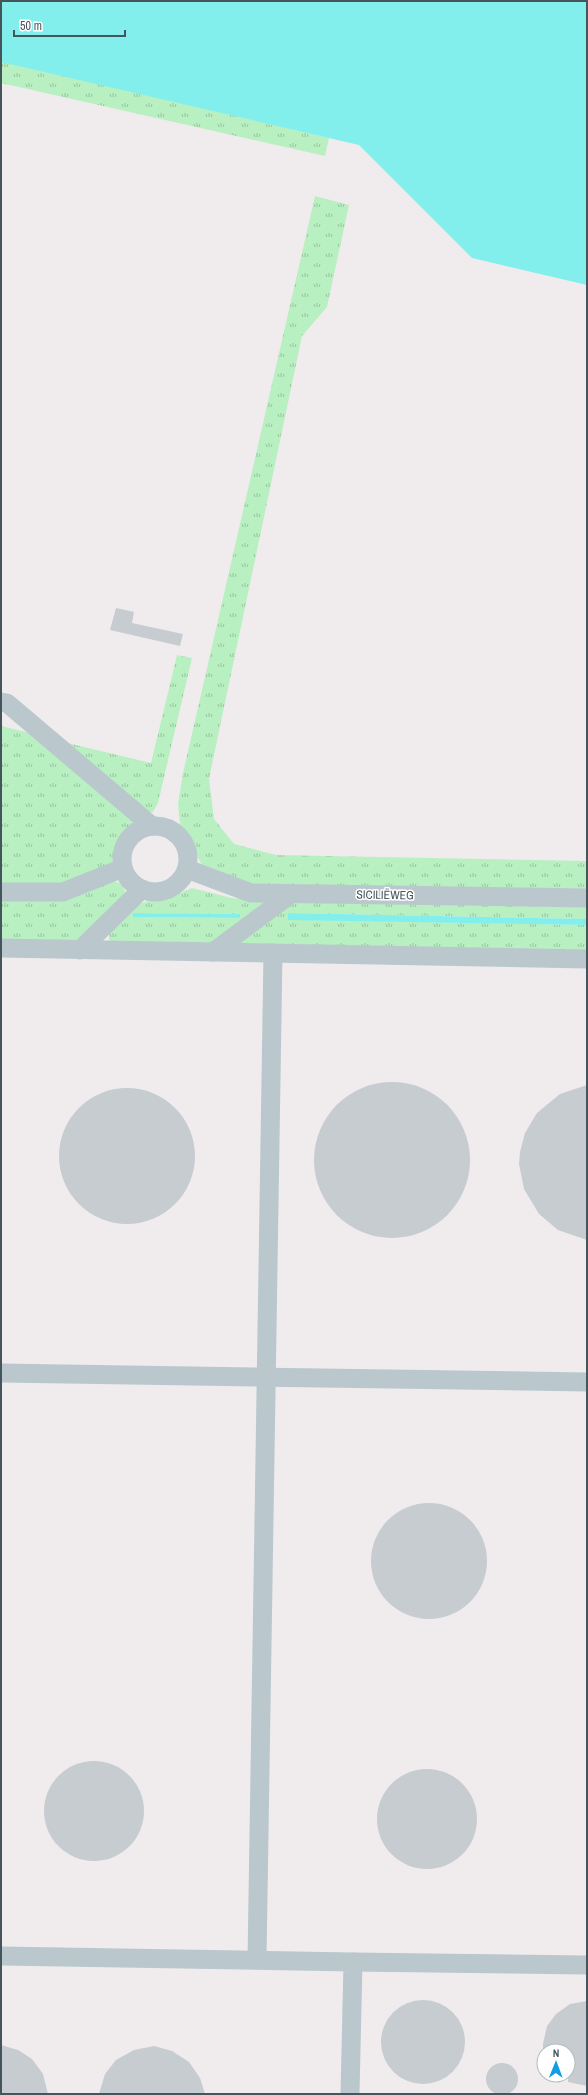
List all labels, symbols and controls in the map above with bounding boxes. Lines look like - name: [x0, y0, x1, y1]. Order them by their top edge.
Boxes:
- scale bar: [14, 12, 125, 38]
- text: 50 m: [20, 18, 42, 34]
- street label: SICILIËWEG: [356, 887, 414, 903]
- north arrow: [536, 2043, 576, 2083]
- text: N: [553, 2046, 560, 2060]

